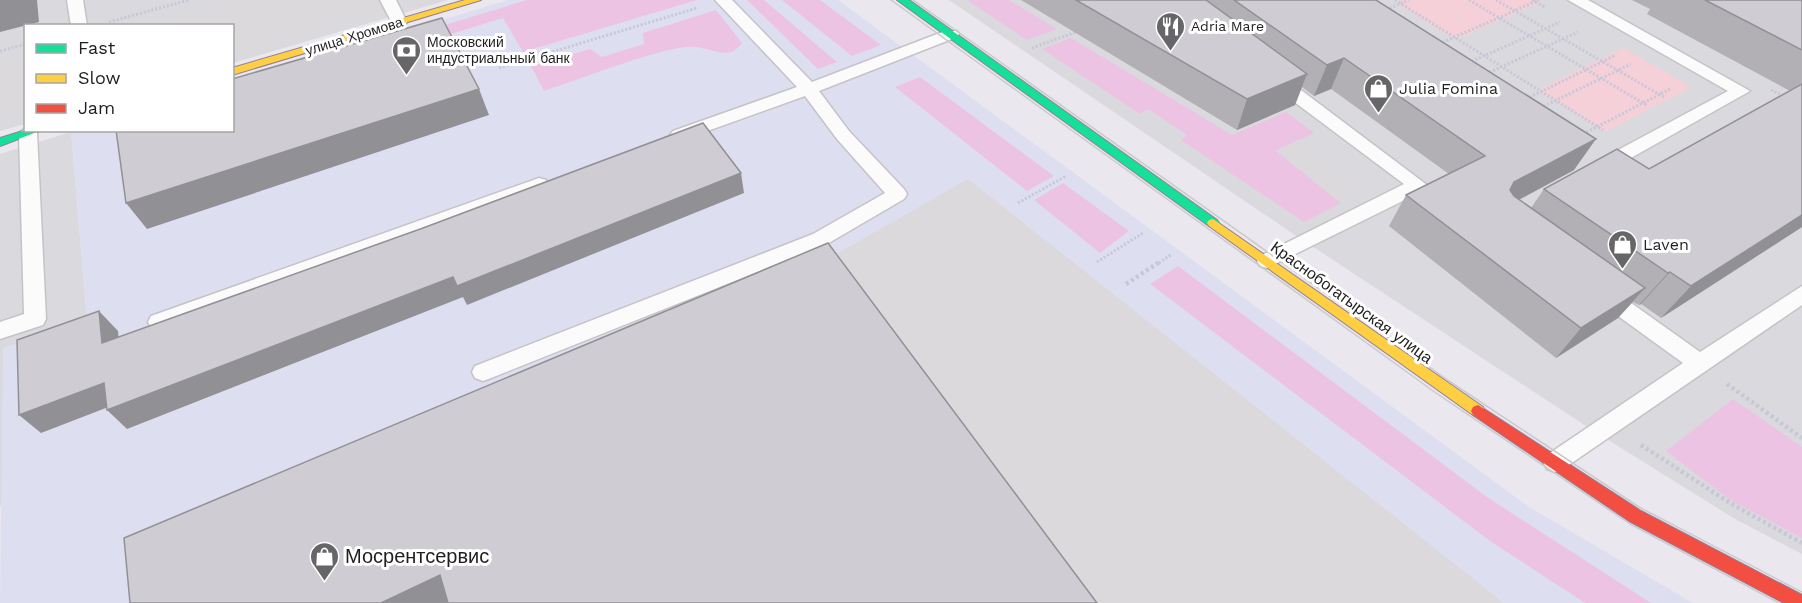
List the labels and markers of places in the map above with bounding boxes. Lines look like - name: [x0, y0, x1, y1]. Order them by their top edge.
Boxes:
- restaurant icon: Adria Mare: [1154, 10, 1186, 52]
- place label: Adria Mare: [1191, 18, 1264, 34]
- bank icon: Московский индустриальный банк: [390, 34, 422, 76]
- place label: Московский индустриальный банк: [427, 34, 570, 66]
- shop icon: Julia Fomina: [1362, 72, 1394, 114]
- place label: Julia Fomina: [1399, 79, 1498, 98]
- shop icon: Laven: [1606, 228, 1638, 270]
- place label: Laven: [1643, 235, 1689, 254]
- shop icon: Мосрентсервис: [308, 540, 340, 582]
- place label: Мосрентсервис: [345, 544, 489, 568]

